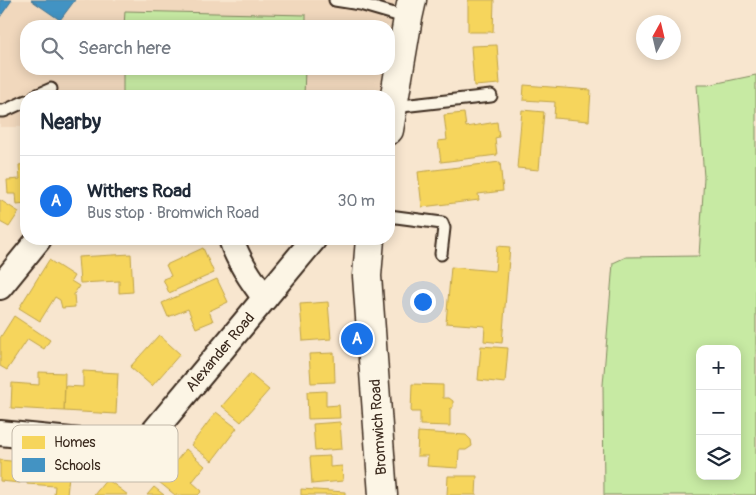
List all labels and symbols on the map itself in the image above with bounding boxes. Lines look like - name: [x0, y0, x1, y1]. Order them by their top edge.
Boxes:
- north arrow: [636, 15, 681, 60]
- your location: [410, 289, 436, 315]
- street label: Alexander Road: [182, 309, 259, 396]
- pin: A: [341, 320, 373, 358]
- street label: Bromwich Road: [366, 378, 391, 476]
- legend: [12, 425, 178, 482]
- text: Homes: [54, 434, 96, 451]
- text: Schools: [54, 457, 101, 474]

